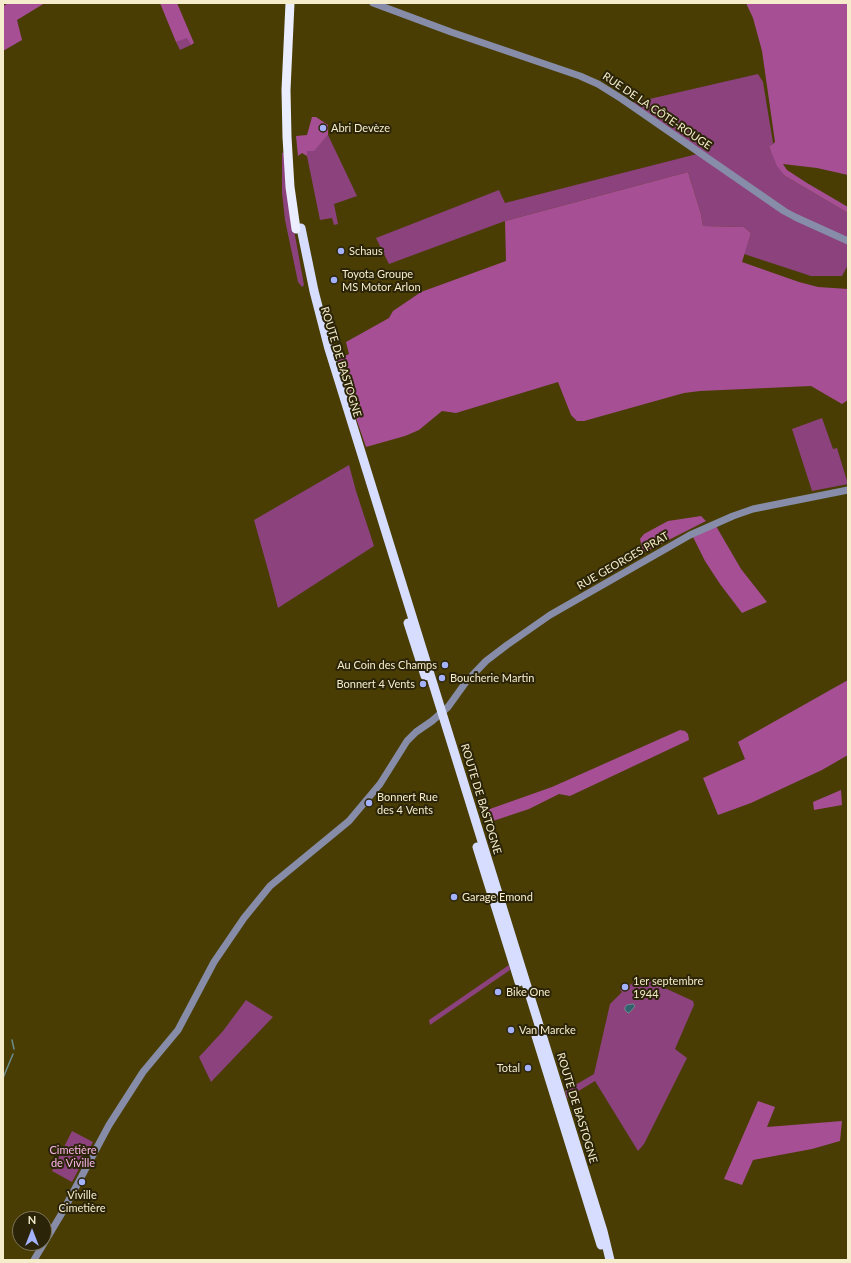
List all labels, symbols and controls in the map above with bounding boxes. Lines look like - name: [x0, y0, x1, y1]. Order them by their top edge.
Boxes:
- street label: RUE DE LA CÔTE-ROUGE: [600, 70, 714, 152]
- place label: Abri Devèze: [331, 121, 390, 135]
- marker: Abri Devèze: [318, 123, 328, 133]
- place label: Schaus: [349, 244, 383, 258]
- marker: Schaus: [336, 246, 346, 256]
- place label: Toyota Groupe MS Motor Arlon: [342, 267, 421, 293]
- marker: Toyota Groupe MS Motor Arlon: [329, 275, 339, 285]
- street label: ROUTE DE BASTOGNE: [318, 305, 364, 419]
- street label: RUE GEORGES PRAT: [575, 529, 671, 593]
- place label: Au Coin des Champs: [337, 658, 437, 672]
- marker: Au Coin des Champs: [440, 660, 450, 670]
- place label: Boucherie Martin: [450, 671, 534, 685]
- marker: Boucherie Martin: [437, 673, 447, 683]
- place label: Bonnert 4 Vents: [336, 677, 415, 691]
- marker: Bonnert 4 Vents: [418, 679, 428, 689]
- street label: ROUTE DE BASTOGNE: [458, 742, 504, 856]
- place label: Bonnert Rue des 4 Vents: [377, 790, 438, 816]
- marker: Bonnert Rue des 4 Vents: [364, 798, 374, 808]
- place label: Garage Emond: [462, 890, 533, 904]
- marker: Garage Emond: [449, 892, 459, 902]
- place label: 1er septembre 1944: [633, 974, 703, 1000]
- marker: 1er septembre 1944: [620, 982, 630, 992]
- place label: Bike One: [506, 985, 550, 999]
- marker: Bike One: [493, 987, 503, 997]
- place label: Van Marcke: [519, 1023, 576, 1037]
- marker: Van Marcke: [506, 1025, 516, 1035]
- street label: ROUTE DE BASTOGNE: [554, 1051, 600, 1165]
- place label: Total: [497, 1061, 520, 1075]
- marker: Total: [523, 1063, 533, 1073]
- park label: Cimetière de Viville: [50, 1143, 96, 1169]
- marker: Viville Cimetière: [77, 1177, 87, 1187]
- place label: Viville Cimetière: [59, 1188, 105, 1214]
- north arrow: [12, 1211, 52, 1251]
- text: N: [28, 1213, 36, 1226]

